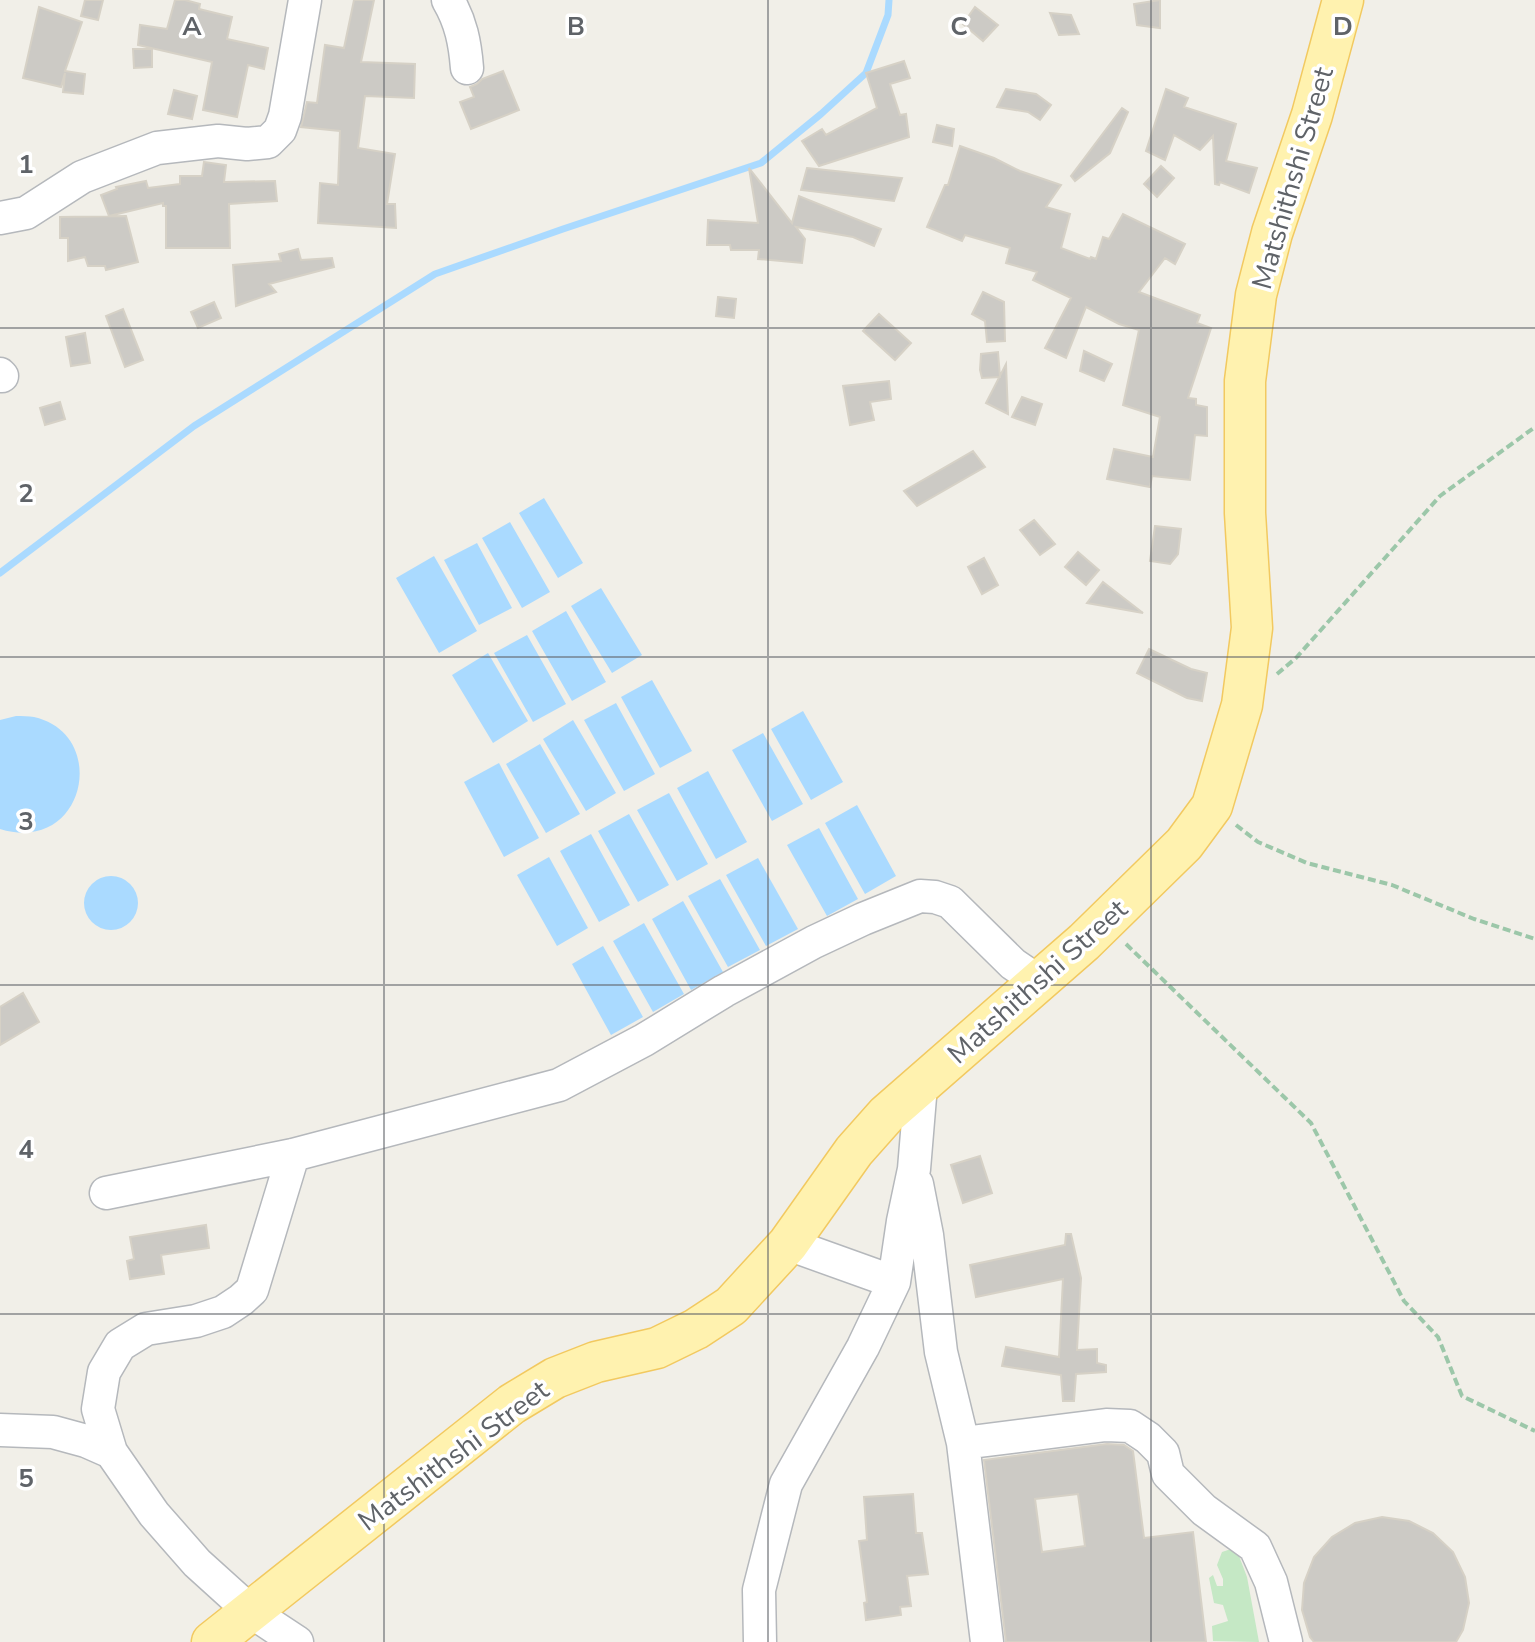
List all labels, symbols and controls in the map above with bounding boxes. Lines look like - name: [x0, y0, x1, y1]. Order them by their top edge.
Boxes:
- text: A: [182, 9, 202, 44]
- text: B: [567, 9, 585, 44]
- text: C: [950, 9, 968, 44]
- text: D: [1333, 9, 1353, 44]
- street label: Matshithshi Street: [1243, 62, 1343, 294]
- text: 1: [18, 147, 34, 182]
- text: 2: [18, 476, 34, 511]
- text: 3: [18, 804, 34, 839]
- street label: Matshithshi Street: [940, 891, 1136, 1073]
- text: 4: [18, 1132, 34, 1167]
- street label: Matshithshi Street: [350, 1371, 557, 1540]
- text: 5: [18, 1461, 34, 1496]

